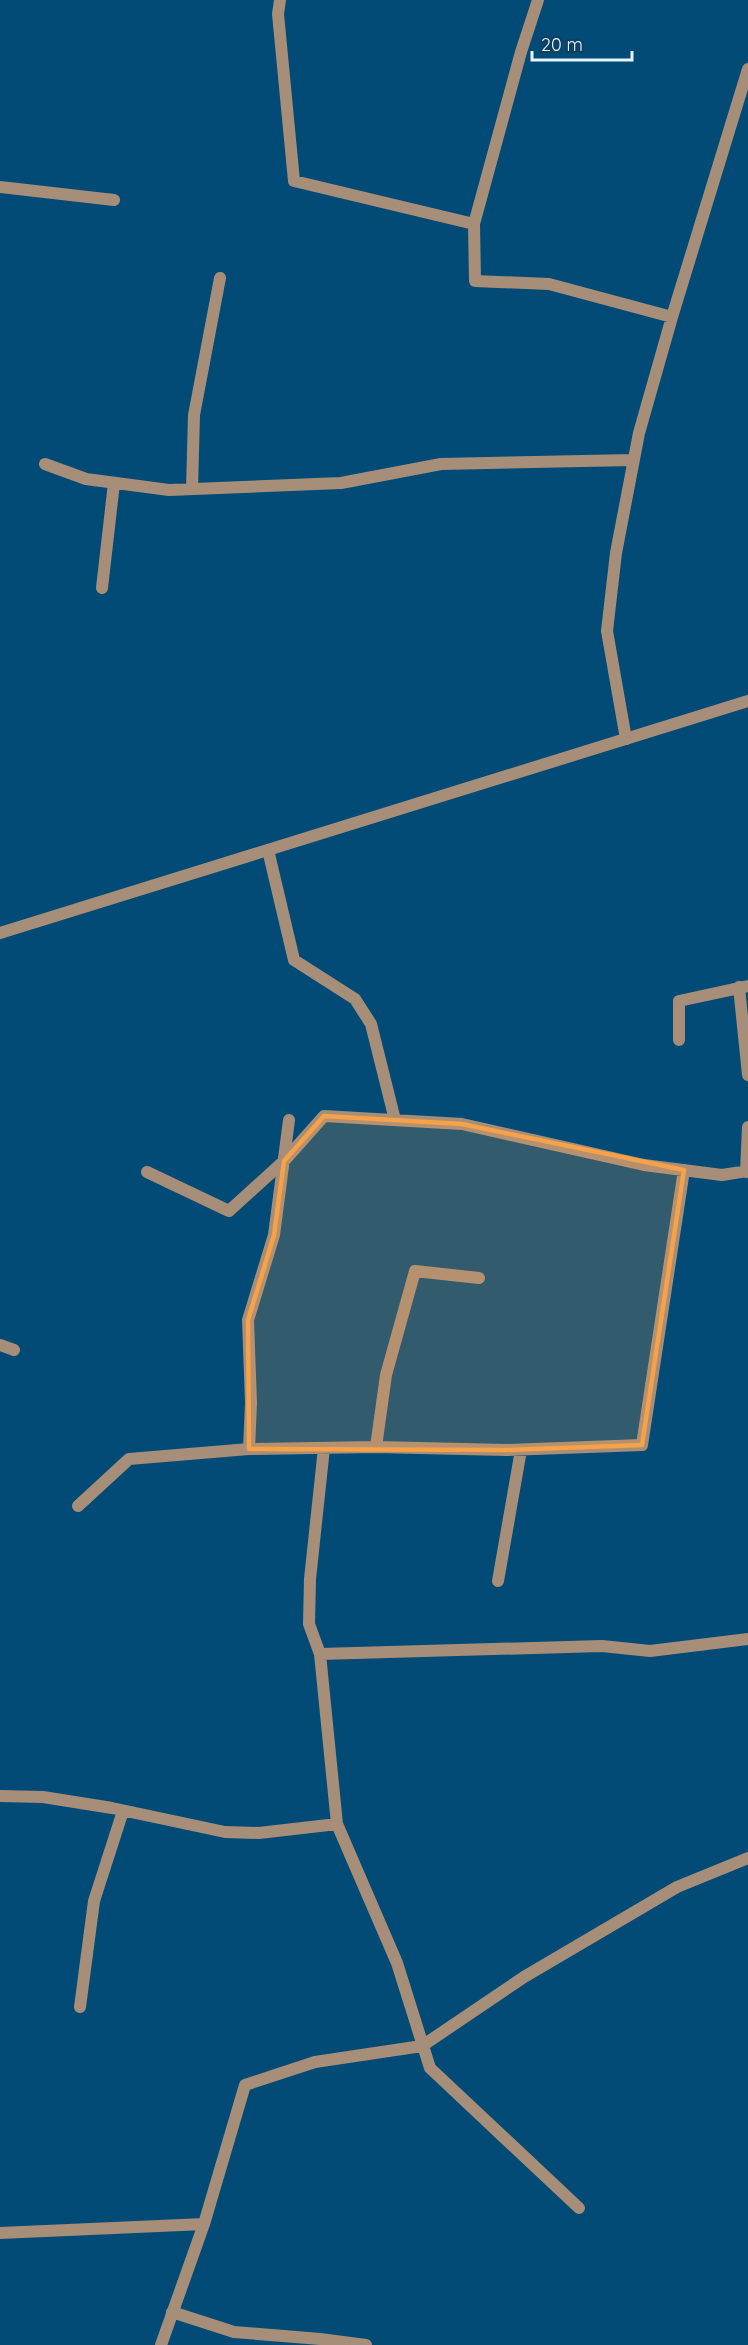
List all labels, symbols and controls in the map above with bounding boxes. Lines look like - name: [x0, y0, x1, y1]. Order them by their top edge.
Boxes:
- scale bar: [532, 24, 632, 62]
- text: 20 m: [541, 33, 583, 56]

